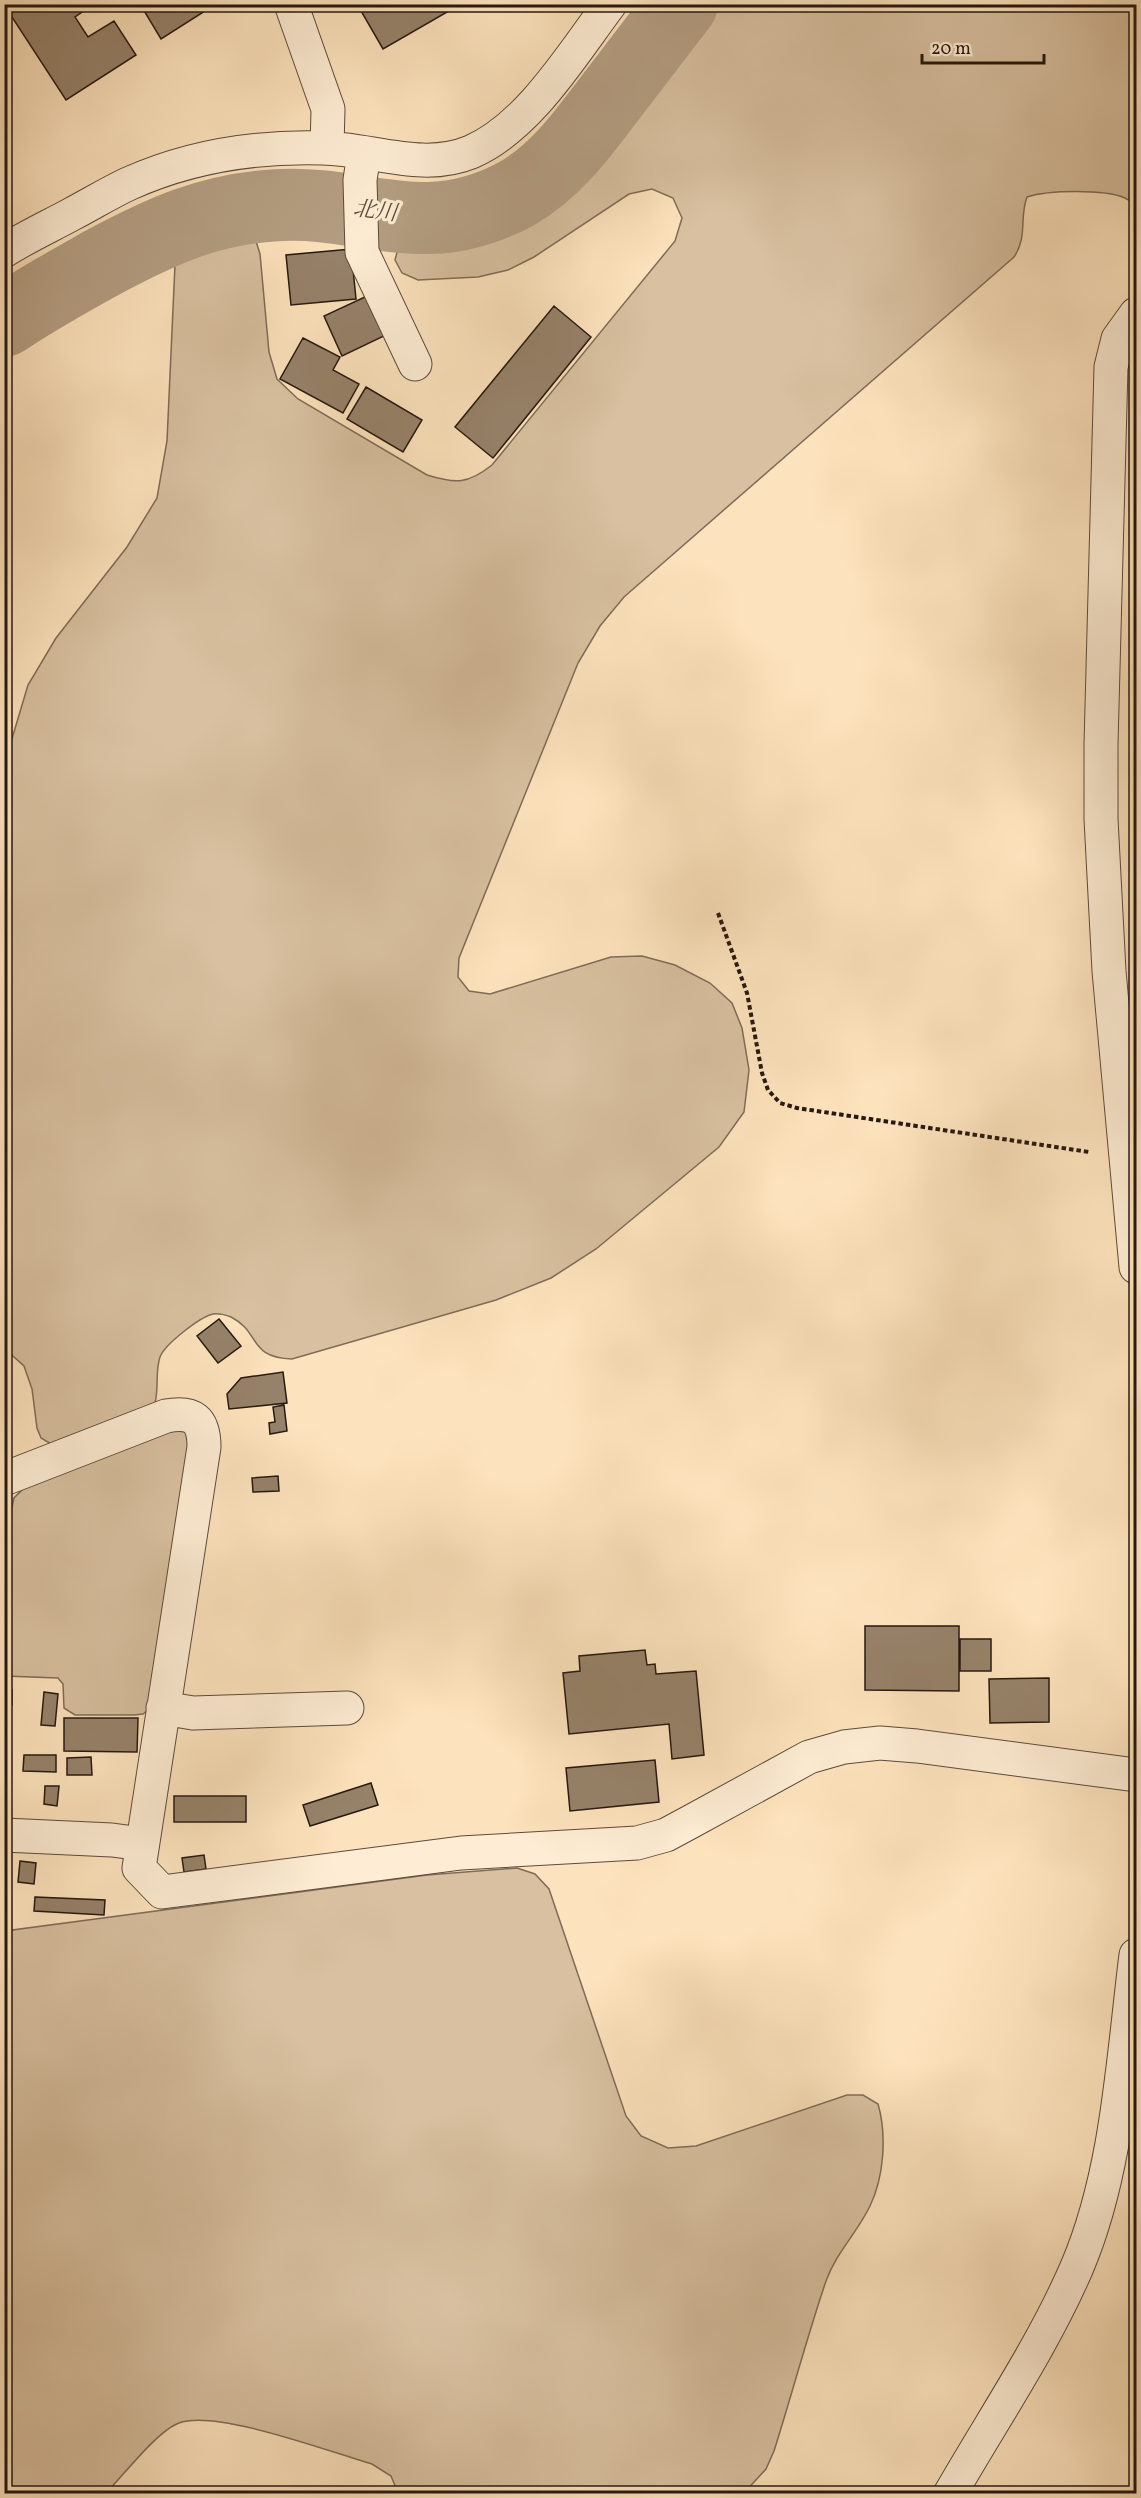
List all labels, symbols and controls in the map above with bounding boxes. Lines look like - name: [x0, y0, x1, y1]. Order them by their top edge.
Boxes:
- scale bar: [922, 27, 1044, 65]
- text: 20 m: [931, 37, 971, 62]
- water label: 北川: [351, 194, 401, 230]

